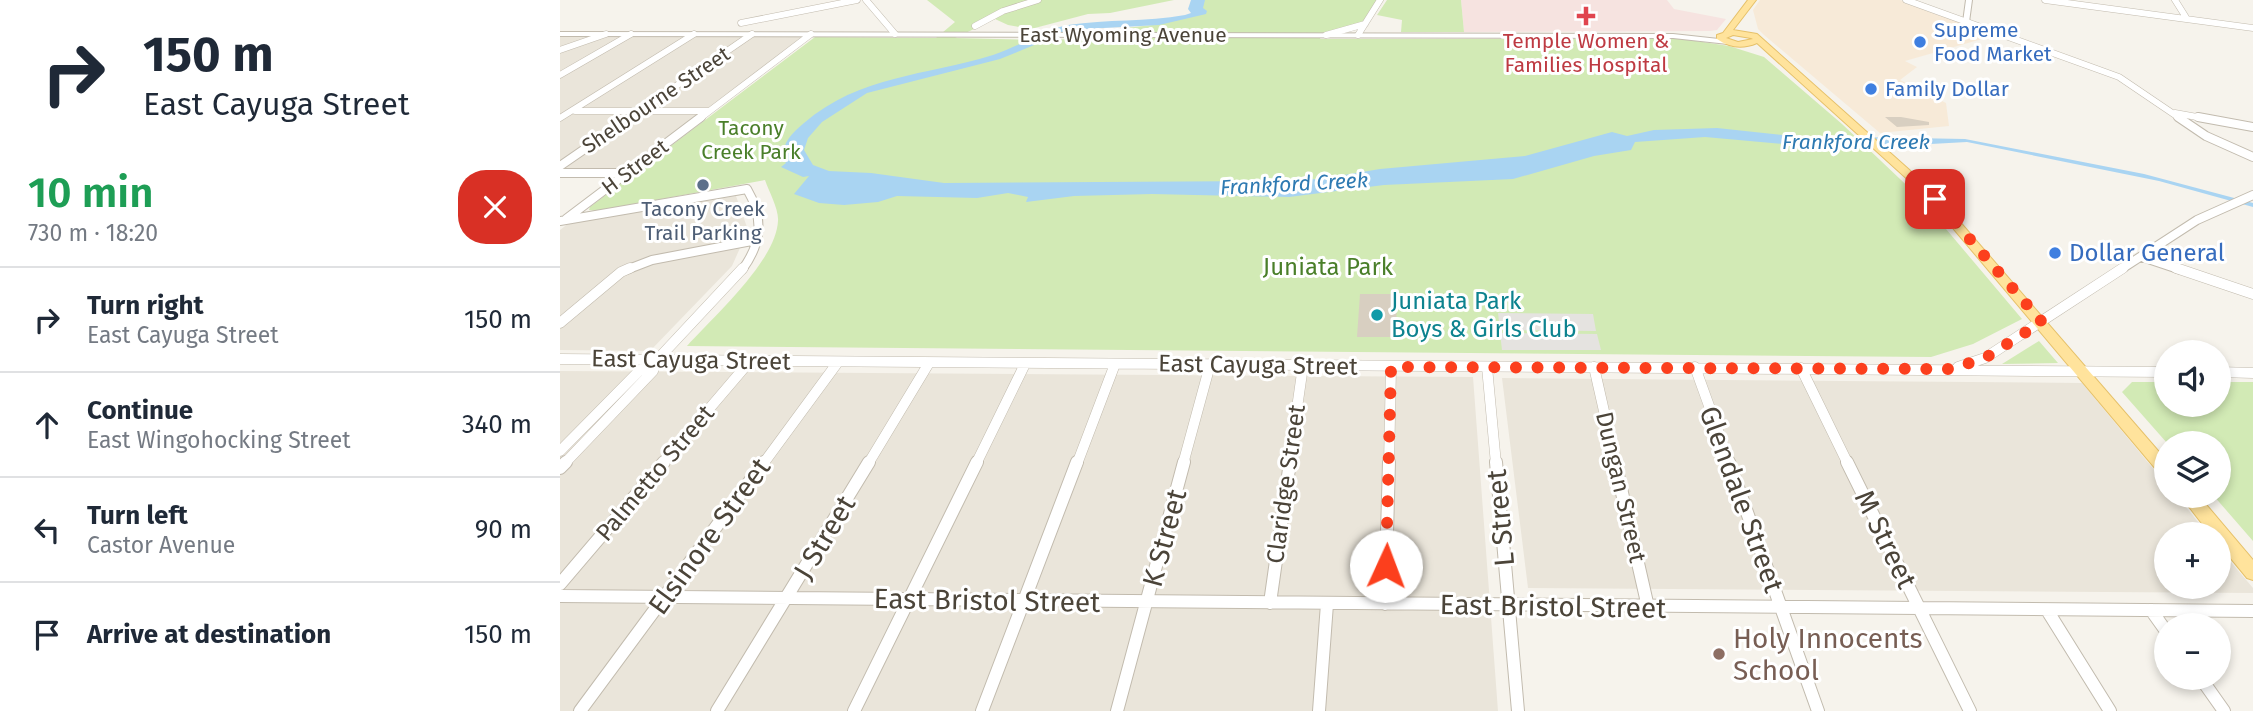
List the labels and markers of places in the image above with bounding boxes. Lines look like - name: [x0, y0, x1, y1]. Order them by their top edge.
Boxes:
- marker: Temple Women & Families Hospital: [1576, 6, 1596, 26]
- place label: Supreme Food Market: [1934, 17, 2052, 67]
- place label: Temple Women & Families Hospital: [1503, 28, 1669, 78]
- marker: Supreme Food Market: [1912, 34, 1928, 50]
- place label: Family Dollar: [1885, 76, 2009, 102]
- marker: Family Dollar: [1863, 81, 1879, 97]
- pin: [1905, 169, 1965, 229]
- marker: Tacony Creek Trail Parking: [695, 177, 711, 193]
- place label: Tacony Creek Trail Parking: [641, 196, 765, 246]
- place label: Dollar General: [2069, 239, 2225, 267]
- marker: Dollar General: [2047, 245, 2063, 261]
- place label: Juniata Park Boys & Girls Club: [1391, 287, 1577, 343]
- marker: Juniata Park Boys & Girls Club: [1369, 307, 1385, 323]
- place label: Holy Innocents School: [1733, 622, 1923, 687]
- marker: Holy Innocents School: [1711, 646, 1727, 662]

